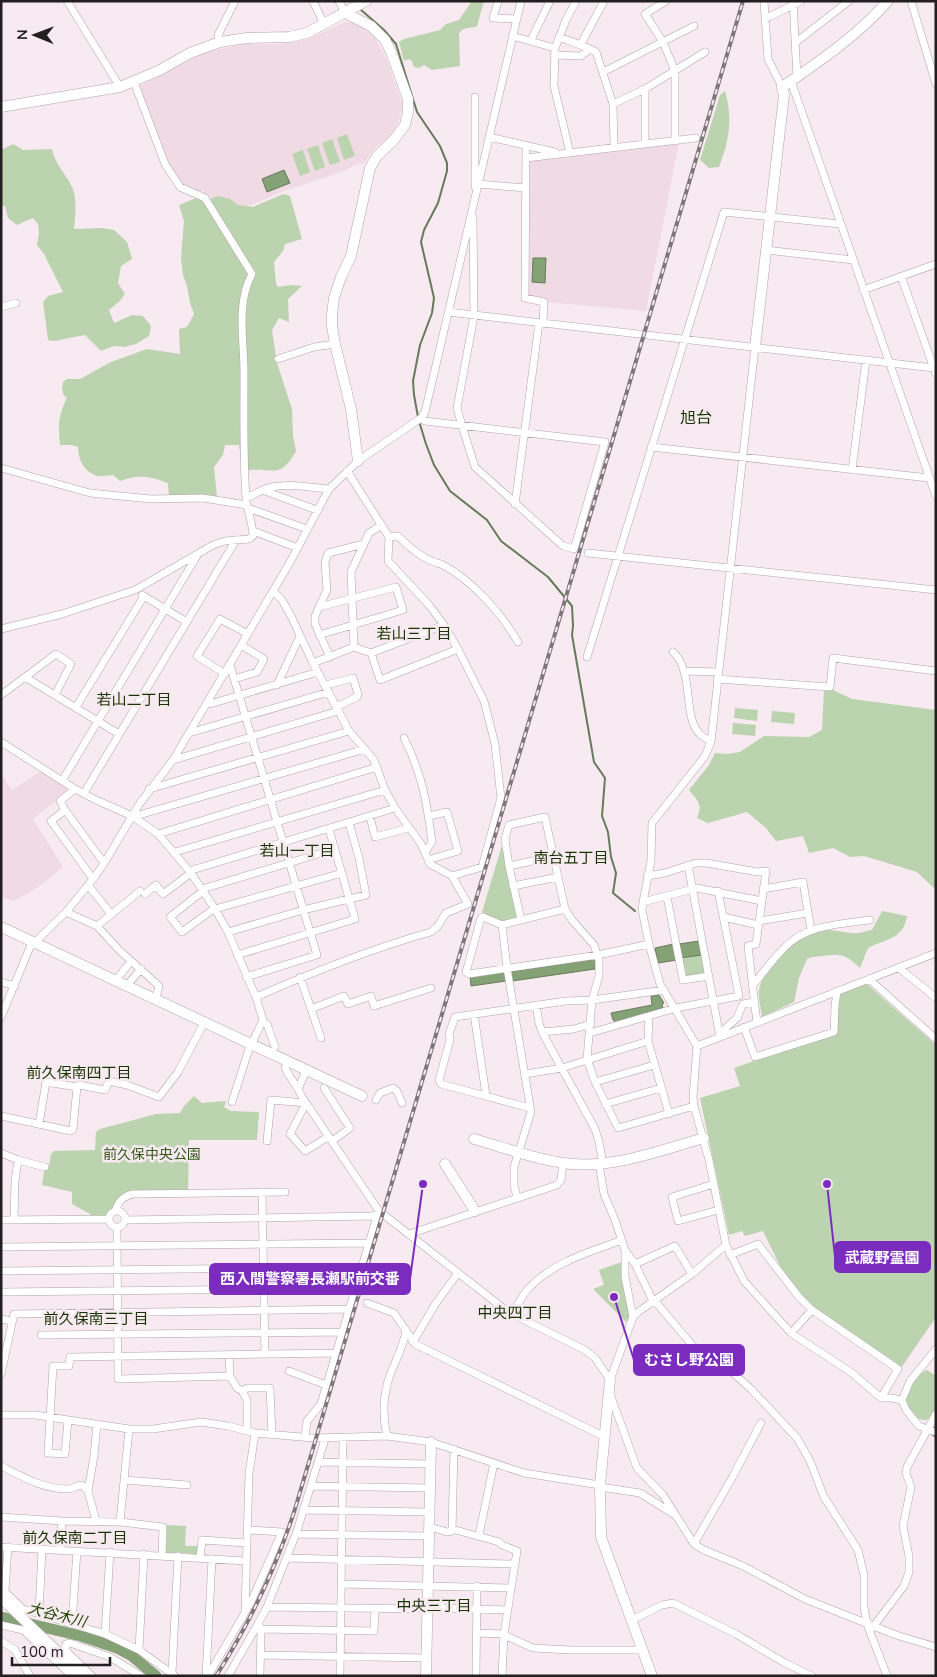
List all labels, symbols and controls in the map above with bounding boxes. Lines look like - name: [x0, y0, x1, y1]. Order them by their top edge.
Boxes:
- north arrow: [10, 10, 60, 60]
- text: N: [13, 29, 32, 40]
- district label: 旭台: [680, 407, 712, 429]
- district label: 若山三丁目: [376, 624, 452, 644]
- district label: 若山二丁目: [96, 690, 172, 710]
- district label: 若山一丁目: [259, 841, 335, 861]
- district label: 南台五丁目: [533, 848, 609, 868]
- district label: 前久保南四丁目: [26, 1063, 132, 1083]
- park label: 前久保中央公園: [103, 1145, 201, 1164]
- callout: 武蔵野霊園: [835, 1242, 930, 1272]
- text: 武蔵野霊園: [844, 1248, 920, 1268]
- callout: 西入間警察署長瀬駅前交番: [210, 1264, 410, 1294]
- text: 西入間警察署長瀬駅前交番: [220, 1269, 400, 1289]
- district label: 中央四丁目: [477, 1303, 553, 1323]
- district label: 前久保南三丁目: [43, 1309, 149, 1329]
- callout: むさし野公園: [634, 1345, 744, 1375]
- text: むさし野公園: [644, 1350, 734, 1370]
- district label: 前久保南二丁目: [22, 1528, 128, 1548]
- district label: 中央三丁目: [396, 1596, 472, 1616]
- water label: 大谷木川: [25, 1598, 90, 1632]
- scale bar: [12, 1634, 110, 1666]
- text: 100 m: [20, 1642, 64, 1662]

